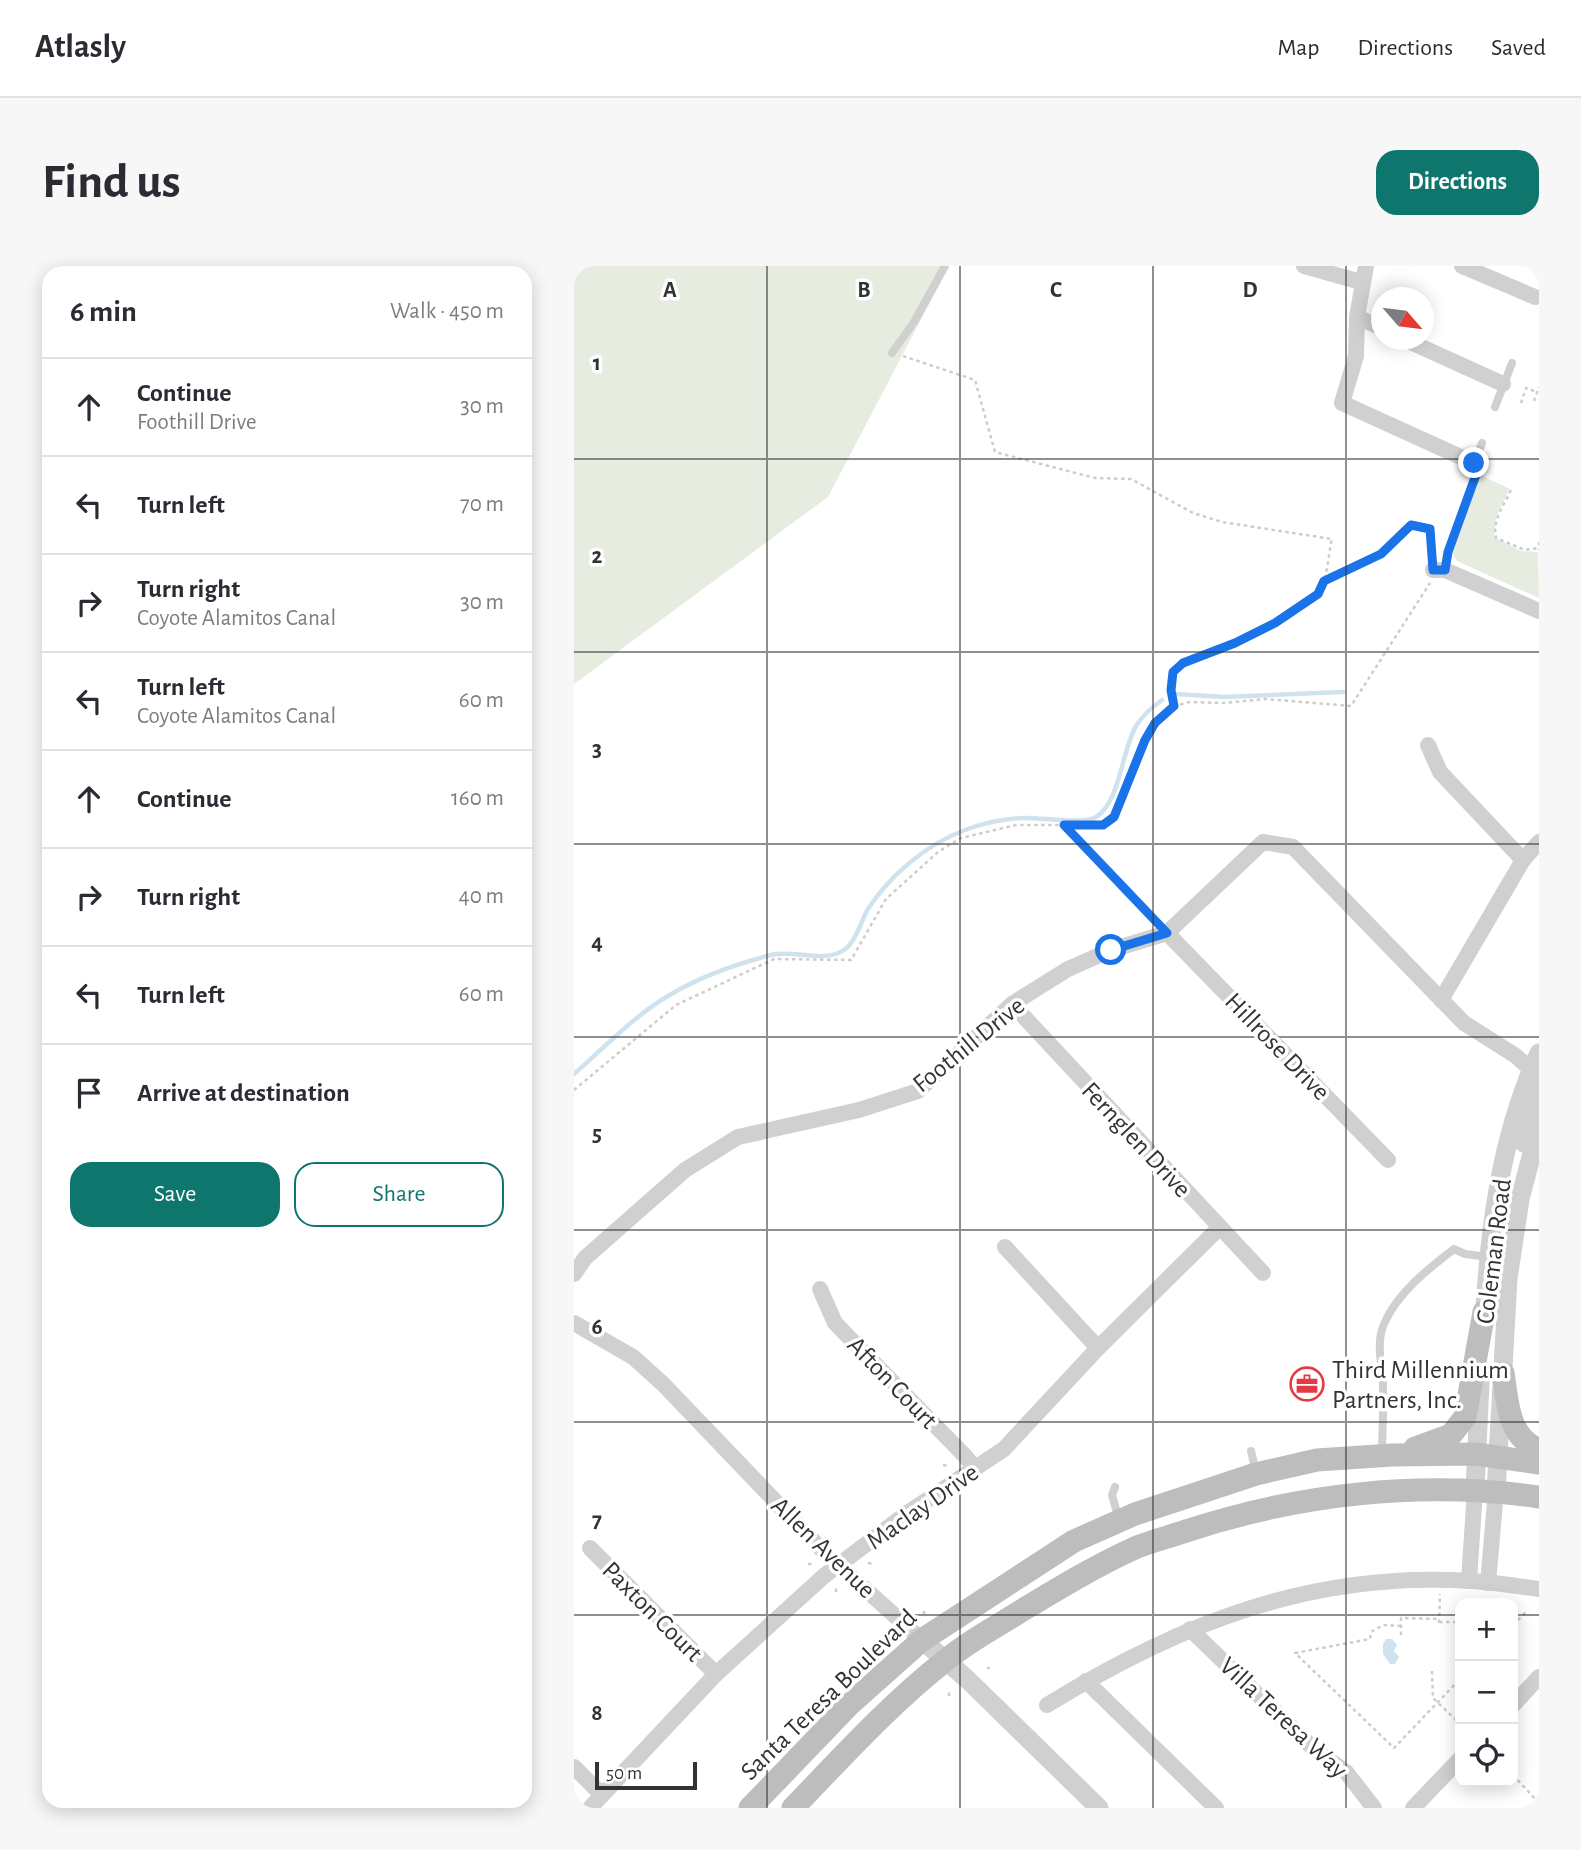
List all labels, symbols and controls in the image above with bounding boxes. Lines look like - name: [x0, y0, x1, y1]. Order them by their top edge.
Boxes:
- text: Atlasly: [35, 31, 126, 64]
- text: Map: [1277, 36, 1319, 60]
- text: Directions: [1357, 36, 1453, 60]
- text: Saved: [1491, 36, 1546, 60]
- button: Directions: [1376, 150, 1539, 215]
- text: Find us: [42, 158, 181, 207]
- text: A: [663, 279, 677, 302]
- text: B: [857, 279, 871, 302]
- text: C: [1050, 279, 1062, 302]
- text: D: [1242, 279, 1258, 302]
- north arrow: [1371, 287, 1434, 350]
- text: 6 min: [70, 297, 137, 327]
- text: Walk · 450 m: [390, 300, 504, 323]
- text: 1: [593, 352, 601, 375]
- text: Continue: [137, 380, 232, 406]
- icon: ahead: [70, 388, 108, 426]
- text: 30 m: [460, 395, 504, 418]
- text: Foothill Drive: [137, 411, 257, 434]
- route end: [1458, 447, 1489, 478]
- icon: left: [70, 486, 108, 524]
- text: Turn left: [137, 492, 225, 518]
- text: 70 m: [460, 493, 504, 516]
- text: 2: [592, 545, 603, 568]
- text: Turn right: [137, 576, 240, 602]
- icon: right: [70, 584, 108, 622]
- text: 30 m: [460, 591, 504, 614]
- text: Coyote Alamitos Canal: [137, 607, 336, 630]
- text: Turn left: [137, 674, 225, 700]
- icon: left: [70, 682, 108, 720]
- text: 60 m: [459, 689, 504, 712]
- text: Coyote Alamitos Canal: [137, 705, 336, 728]
- text: 3: [592, 738, 602, 761]
- icon: ahead: [70, 780, 108, 818]
- text: Continue: [137, 786, 232, 812]
- text: 160 m: [451, 787, 504, 810]
- icon: right: [70, 878, 108, 916]
- text: Turn right: [137, 884, 240, 910]
- text: 40 m: [459, 885, 504, 908]
- text: 4: [591, 931, 603, 954]
- route start: [1095, 934, 1126, 965]
- icon: left: [70, 976, 108, 1014]
- text: Turn left: [137, 982, 225, 1008]
- text: 60 m: [459, 983, 504, 1006]
- street label: Hillrose Drive: [1220, 988, 1335, 1105]
- street label: Foothill Drive: [908, 992, 1029, 1097]
- icon: arrive: [70, 1074, 108, 1112]
- street label: Fernglen Drive: [1077, 1077, 1196, 1202]
- text: Arrive at destination: [137, 1080, 350, 1106]
- text: 5: [592, 1123, 602, 1146]
- button: Save: [70, 1162, 280, 1227]
- button: Share: [294, 1162, 504, 1227]
- street label: Coleman Road: [1472, 1177, 1516, 1325]
- text: 6: [591, 1316, 603, 1339]
- street label: Afton Court: [842, 1332, 942, 1434]
- place label: Third Millennium Partners, Inc.: [1332, 1357, 1509, 1413]
- office icon: Third Millennium Partners, Inc.: [1288, 1365, 1326, 1403]
- street label: Maclay Drive: [862, 1459, 983, 1555]
- street label: Allen Avenue: [766, 1492, 880, 1603]
- text: 7: [592, 1509, 602, 1532]
- street label: Paxton Court: [597, 1557, 707, 1667]
- map controls: [1455, 1598, 1518, 1787]
- button: +: [1455, 1598, 1518, 1661]
- street label: Santa Teresa Boulevard: [736, 1604, 922, 1785]
- street label: Villa Teresa Way: [1214, 1652, 1352, 1783]
- button: −: [1455, 1661, 1518, 1724]
- text: 8: [591, 1702, 603, 1725]
- button: locate: [1455, 1724, 1518, 1787]
- scale bar: [595, 1759, 696, 1791]
- text: 50 m: [606, 1764, 642, 1783]

